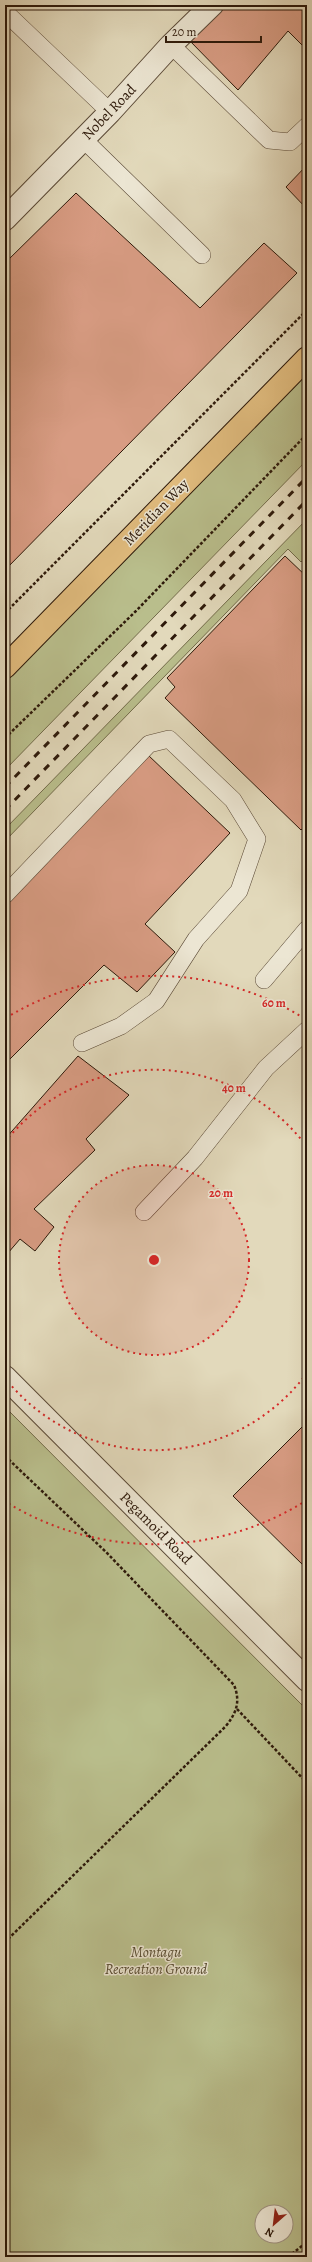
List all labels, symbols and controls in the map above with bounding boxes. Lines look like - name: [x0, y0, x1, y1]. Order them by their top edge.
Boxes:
- scale bar: [166, 18, 261, 44]
- text: 20 m: [172, 24, 196, 40]
- street label: Nobel Road: [77, 79, 141, 144]
- street label: Meridian Way: [119, 474, 193, 550]
- text: 60 m: [262, 995, 286, 1011]
- text: 40 m: [222, 1080, 246, 1096]
- text: 20 m: [209, 1185, 233, 1201]
- centre of rings: [147, 1253, 161, 1267]
- street label: Pegamoid Road: [115, 1487, 197, 1569]
- park label: Montagu Recreation Ground: [105, 1942, 207, 1979]
- north arrow: [254, 2204, 294, 2244]
- text: N: [262, 2224, 277, 2241]

